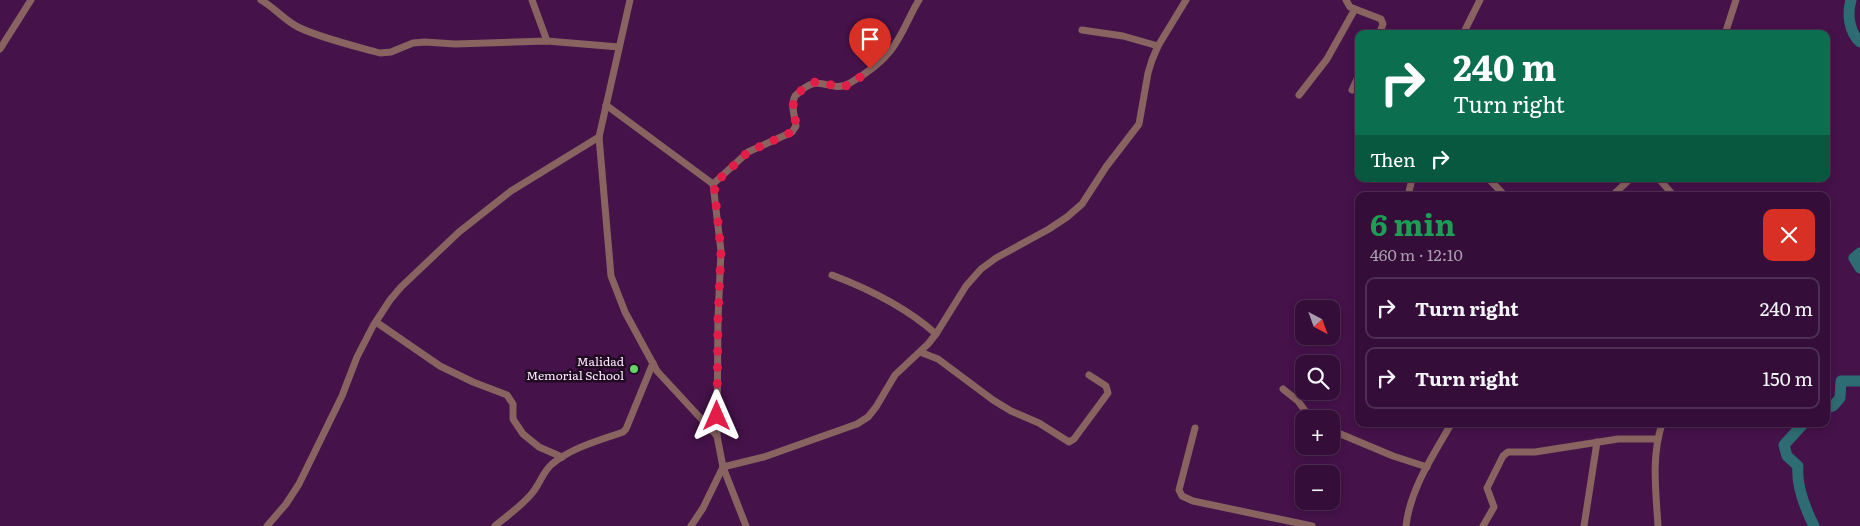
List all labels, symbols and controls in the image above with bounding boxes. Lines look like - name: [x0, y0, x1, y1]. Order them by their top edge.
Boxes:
- pin: [849, 18, 891, 69]
- icon: arrive: [856, 25, 884, 53]
- text: 240 m: [1453, 40, 1556, 92]
- icon: right: [1370, 50, 1435, 115]
- text: Turn right: [1453, 87, 1565, 120]
- text: Then: [1370, 145, 1416, 173]
- icon: right: [1426, 145, 1454, 173]
- text: 6 min: [1370, 201, 1455, 245]
- button: close: [1763, 209, 1815, 261]
- text: 460 m · 12:10: [1370, 242, 1463, 266]
- icon: right: [1372, 294, 1400, 322]
- text: Turn right: [1415, 294, 1519, 322]
- text: 240 m: [1760, 294, 1813, 322]
- north arrow: [1295, 300, 1340, 345]
- map controls: [1295, 300, 1340, 510]
- place label: Malidad Memorial School: [526, 352, 625, 384]
- button: search: [1295, 355, 1340, 400]
- marker: Malidad Memorial School: [628, 363, 640, 375]
- icon: right: [1372, 364, 1400, 392]
- text: Turn right: [1415, 364, 1519, 392]
- text: 150 m: [1762, 364, 1813, 392]
- position arrow: [690, 389, 742, 441]
- button: +: [1295, 410, 1340, 455]
- button: −: [1295, 465, 1340, 510]

